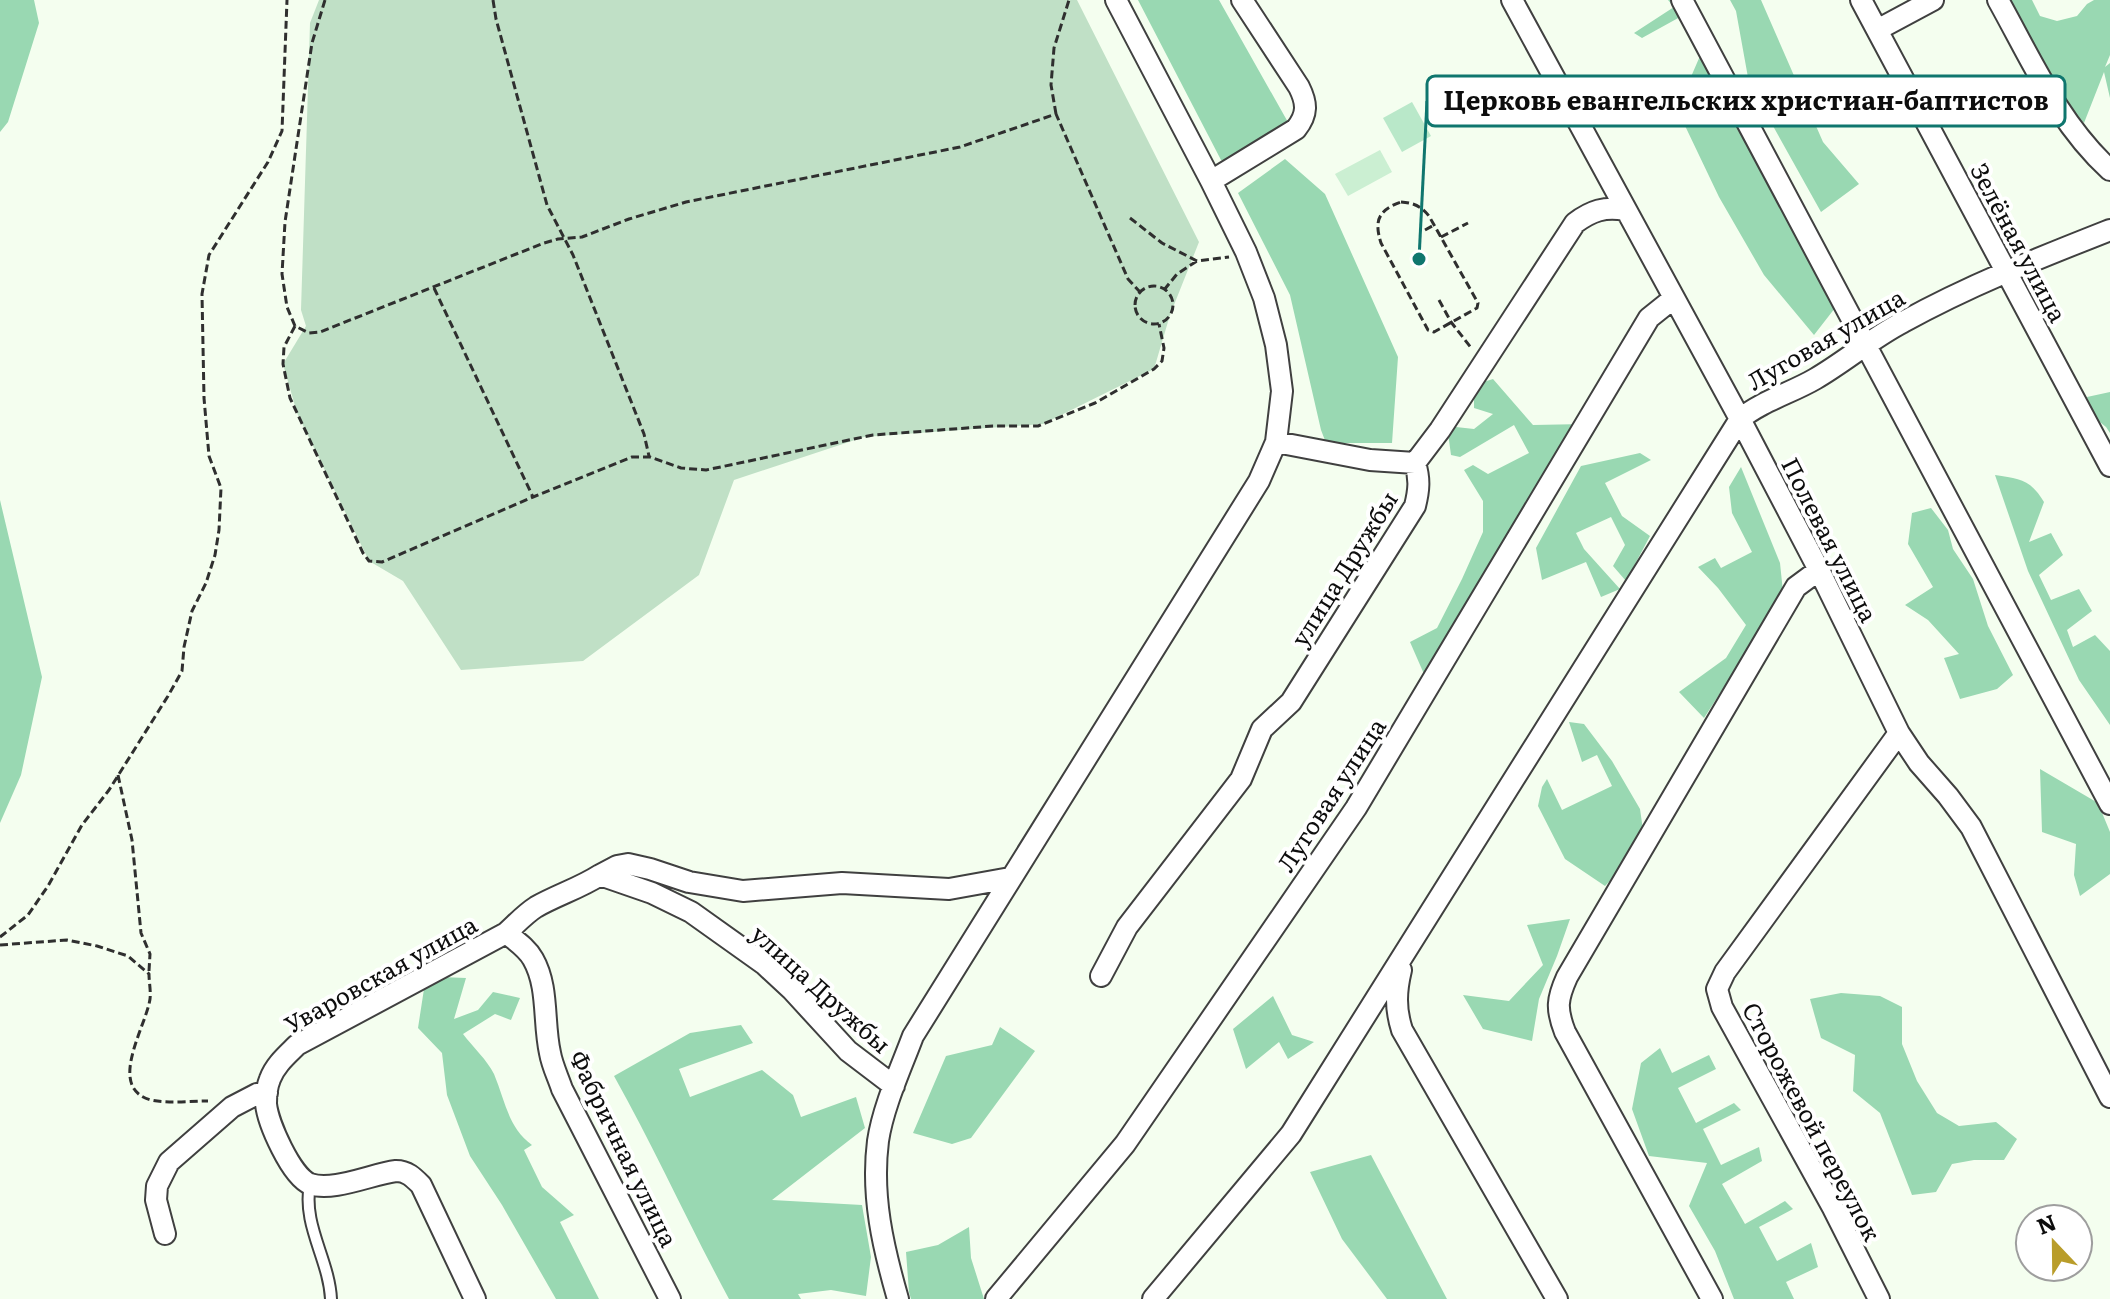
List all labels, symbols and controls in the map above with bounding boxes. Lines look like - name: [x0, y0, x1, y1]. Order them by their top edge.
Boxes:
- callout: Церковь евангельских христиан-баптистов: [1427, 76, 2065, 126]
- text: Церковь евангельских христиан-баптистов: [1443, 79, 2049, 118]
- street label: Зелёная улица: [1963, 156, 2077, 328]
- street label: Луговая улица: [1740, 279, 1910, 397]
- street label: Полевая улица: [1774, 451, 1888, 628]
- street label: улица Дружбы: [1281, 483, 1405, 653]
- street label: Луговая улица: [1267, 710, 1393, 878]
- street label: Уваровская улица: [277, 905, 483, 1041]
- street label: улица Дружбы: [744, 916, 900, 1060]
- street label: Сторожевой переулок: [1735, 995, 1891, 1247]
- street label: Фабричная улица: [562, 1044, 688, 1252]
- north arrow: [2014, 1203, 2094, 1283]
- text: N: [2031, 1204, 2061, 1242]

